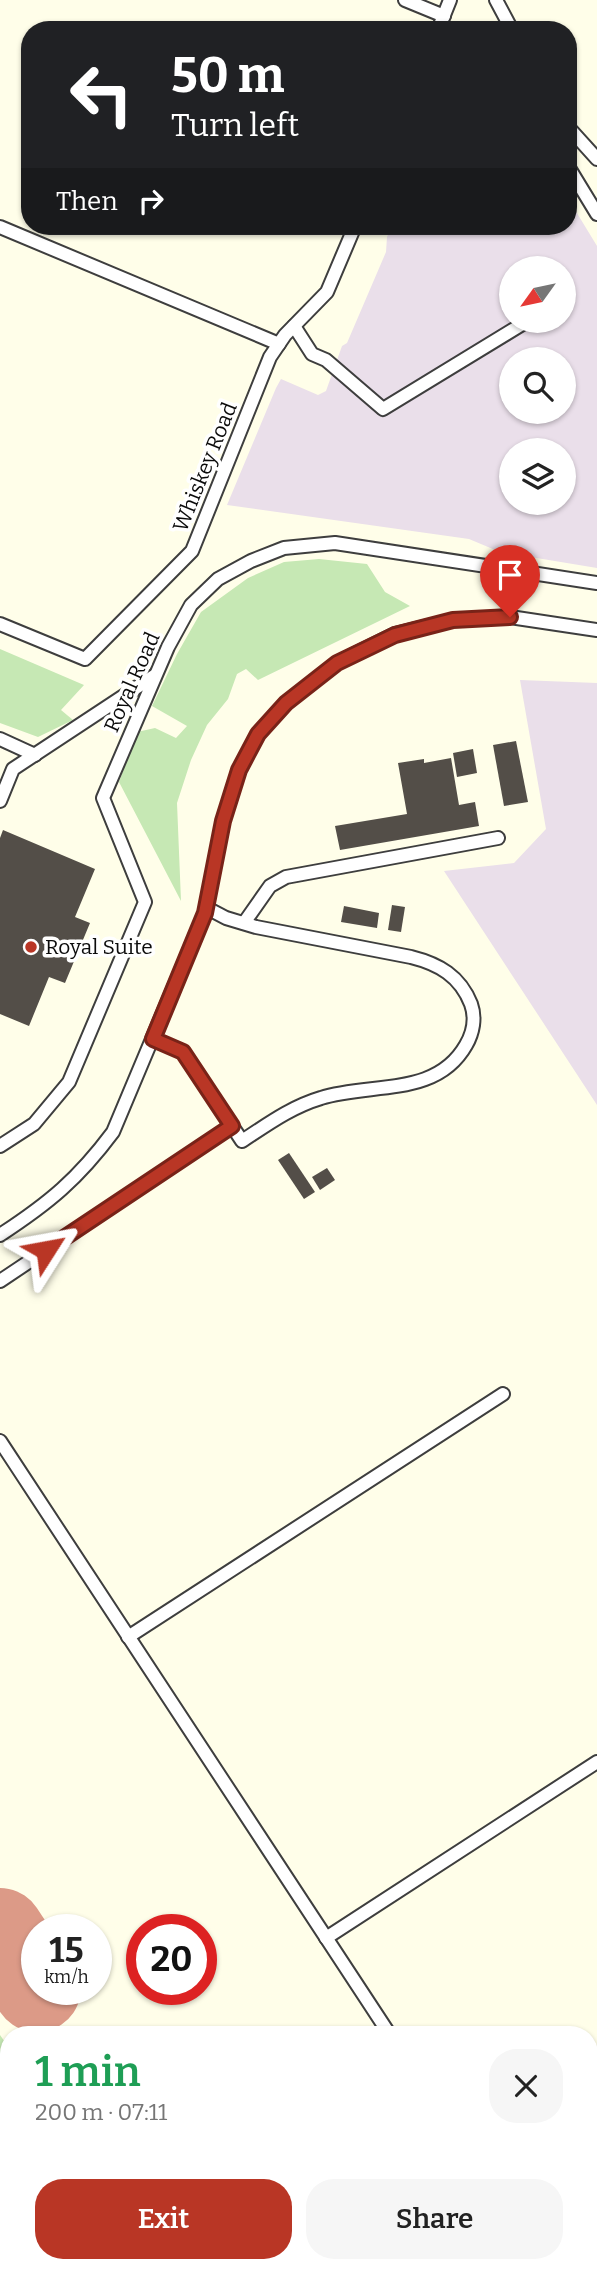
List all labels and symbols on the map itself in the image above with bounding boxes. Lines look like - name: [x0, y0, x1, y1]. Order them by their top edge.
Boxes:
- north arrow: [499, 256, 576, 332]
- street label: Whiskey Road: [167, 398, 243, 536]
- pin: [480, 545, 540, 617]
- street label: Royal Road: [98, 628, 166, 736]
- place label: Royal Suite: [45, 934, 153, 960]
- marker: Royal Suite: [23, 939, 39, 955]
- position arrow: [9, 1213, 83, 1287]
- speed limit sign: 20: [126, 1914, 217, 2005]

